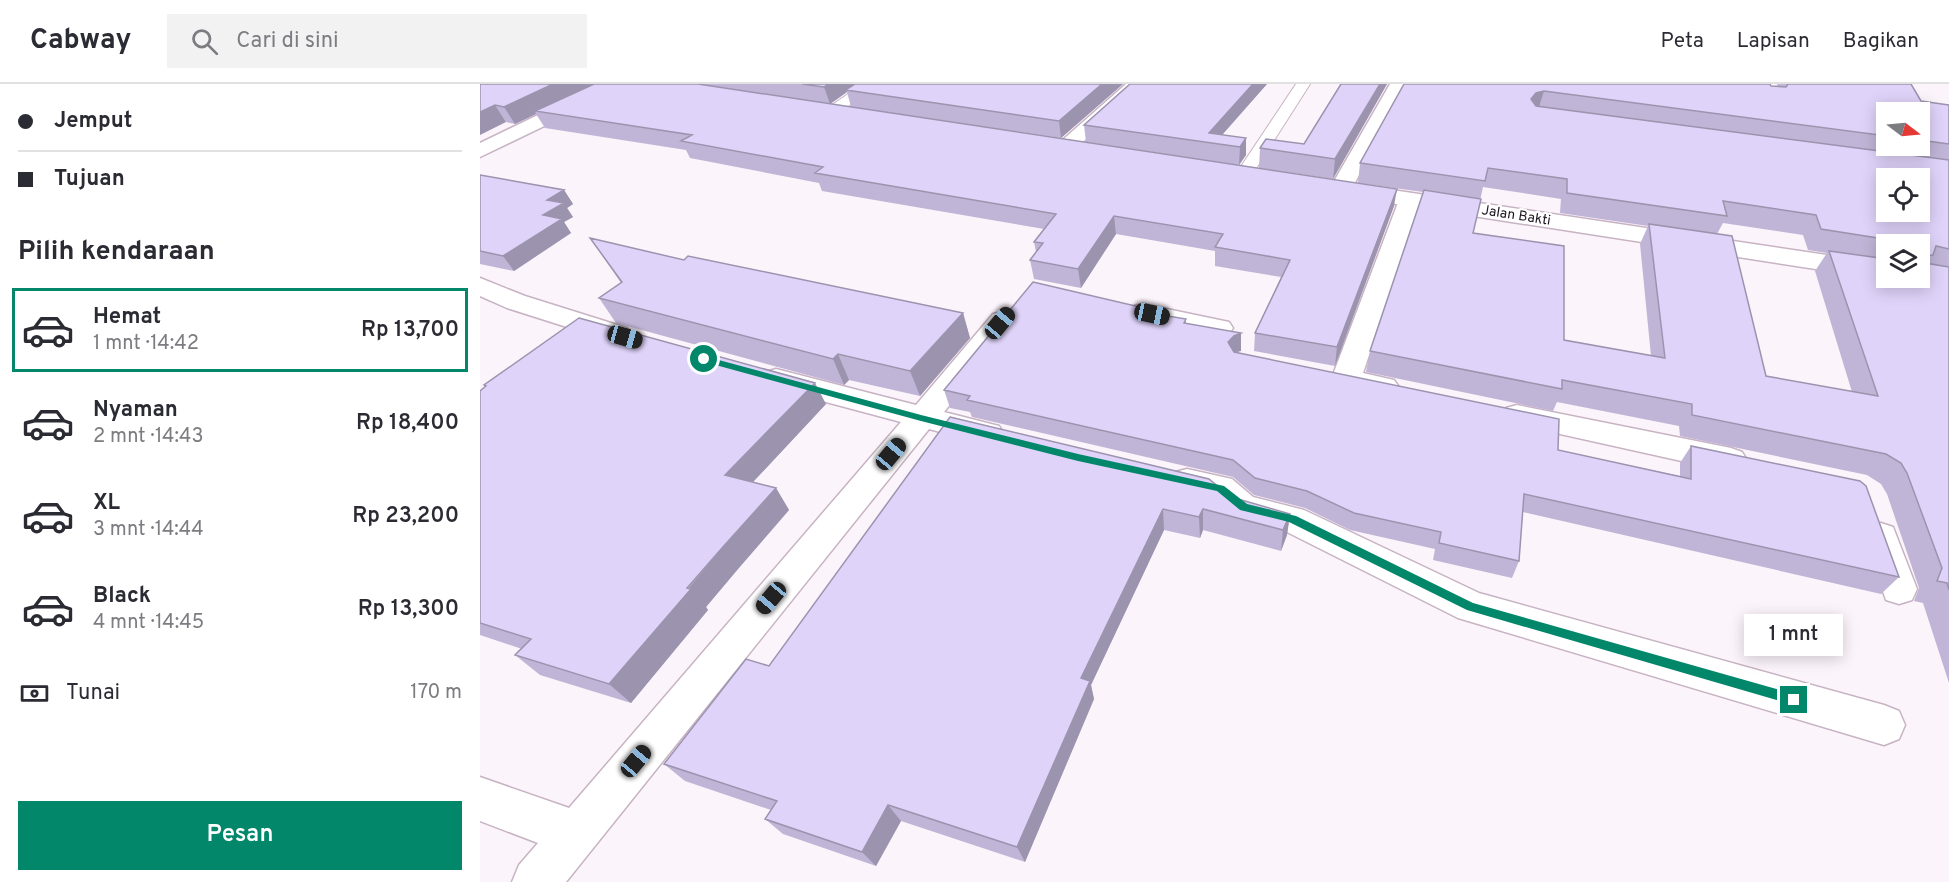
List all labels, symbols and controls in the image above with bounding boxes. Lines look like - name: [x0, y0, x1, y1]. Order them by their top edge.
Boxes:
- search box: [167, 14, 587, 68]
- text: Cabway: [30, 23, 131, 59]
- icon: search: [188, 25, 221, 58]
- text: Cari di sini: [236, 28, 339, 55]
- text: Peta: [1661, 28, 1704, 55]
- text: Lapisan: [1737, 28, 1810, 55]
- text: Bagikan: [1843, 28, 1919, 55]
- north arrow: [1876, 102, 1930, 156]
- map controls: [1876, 102, 1930, 288]
- text: Jemput: [54, 108, 132, 135]
- text: Tujuan: [54, 166, 125, 193]
- button: locate: [1876, 168, 1930, 222]
- street label: Jalan Bakti: [1480, 202, 1552, 230]
- button: layers: [1876, 234, 1930, 288]
- text: Pilih kendaraan: [18, 235, 215, 269]
- car: [1133, 301, 1171, 327]
- icon: car: [21, 303, 75, 357]
- car: [982, 303, 1018, 343]
- text: Hemat: [93, 304, 161, 331]
- text: Rp 13,700: [361, 317, 459, 344]
- car: [605, 323, 645, 351]
- text: 1 mnt · 14:42: [93, 331, 199, 357]
- route start: [690, 345, 717, 372]
- icon: car: [21, 396, 75, 450]
- text: Nyaman: [93, 397, 178, 424]
- text: Rp 18,400: [356, 410, 459, 437]
- text: 2 mnt · 14:43: [93, 424, 204, 450]
- car: [873, 434, 909, 474]
- icon: car: [21, 489, 75, 543]
- text: XL: [93, 490, 120, 517]
- text: Rp 23,200: [352, 503, 459, 530]
- text: 3 mnt · 14:44: [93, 517, 204, 543]
- car: [753, 578, 789, 618]
- icon: car: [21, 582, 75, 636]
- text: Black: [93, 583, 151, 610]
- text: Rp 13,300: [358, 596, 459, 623]
- text: 4 mnt · 14:45: [93, 610, 204, 636]
- callout: 1 mnt: [1744, 613, 1844, 655]
- text: 1 mnt: [1769, 622, 1818, 648]
- icon: cash: [18, 677, 51, 710]
- text: Tunai: [66, 680, 120, 707]
- text: 170 m: [410, 680, 462, 706]
- route end: [1780, 686, 1807, 713]
- car: [618, 741, 654, 781]
- button: Pesan: [18, 801, 462, 870]

